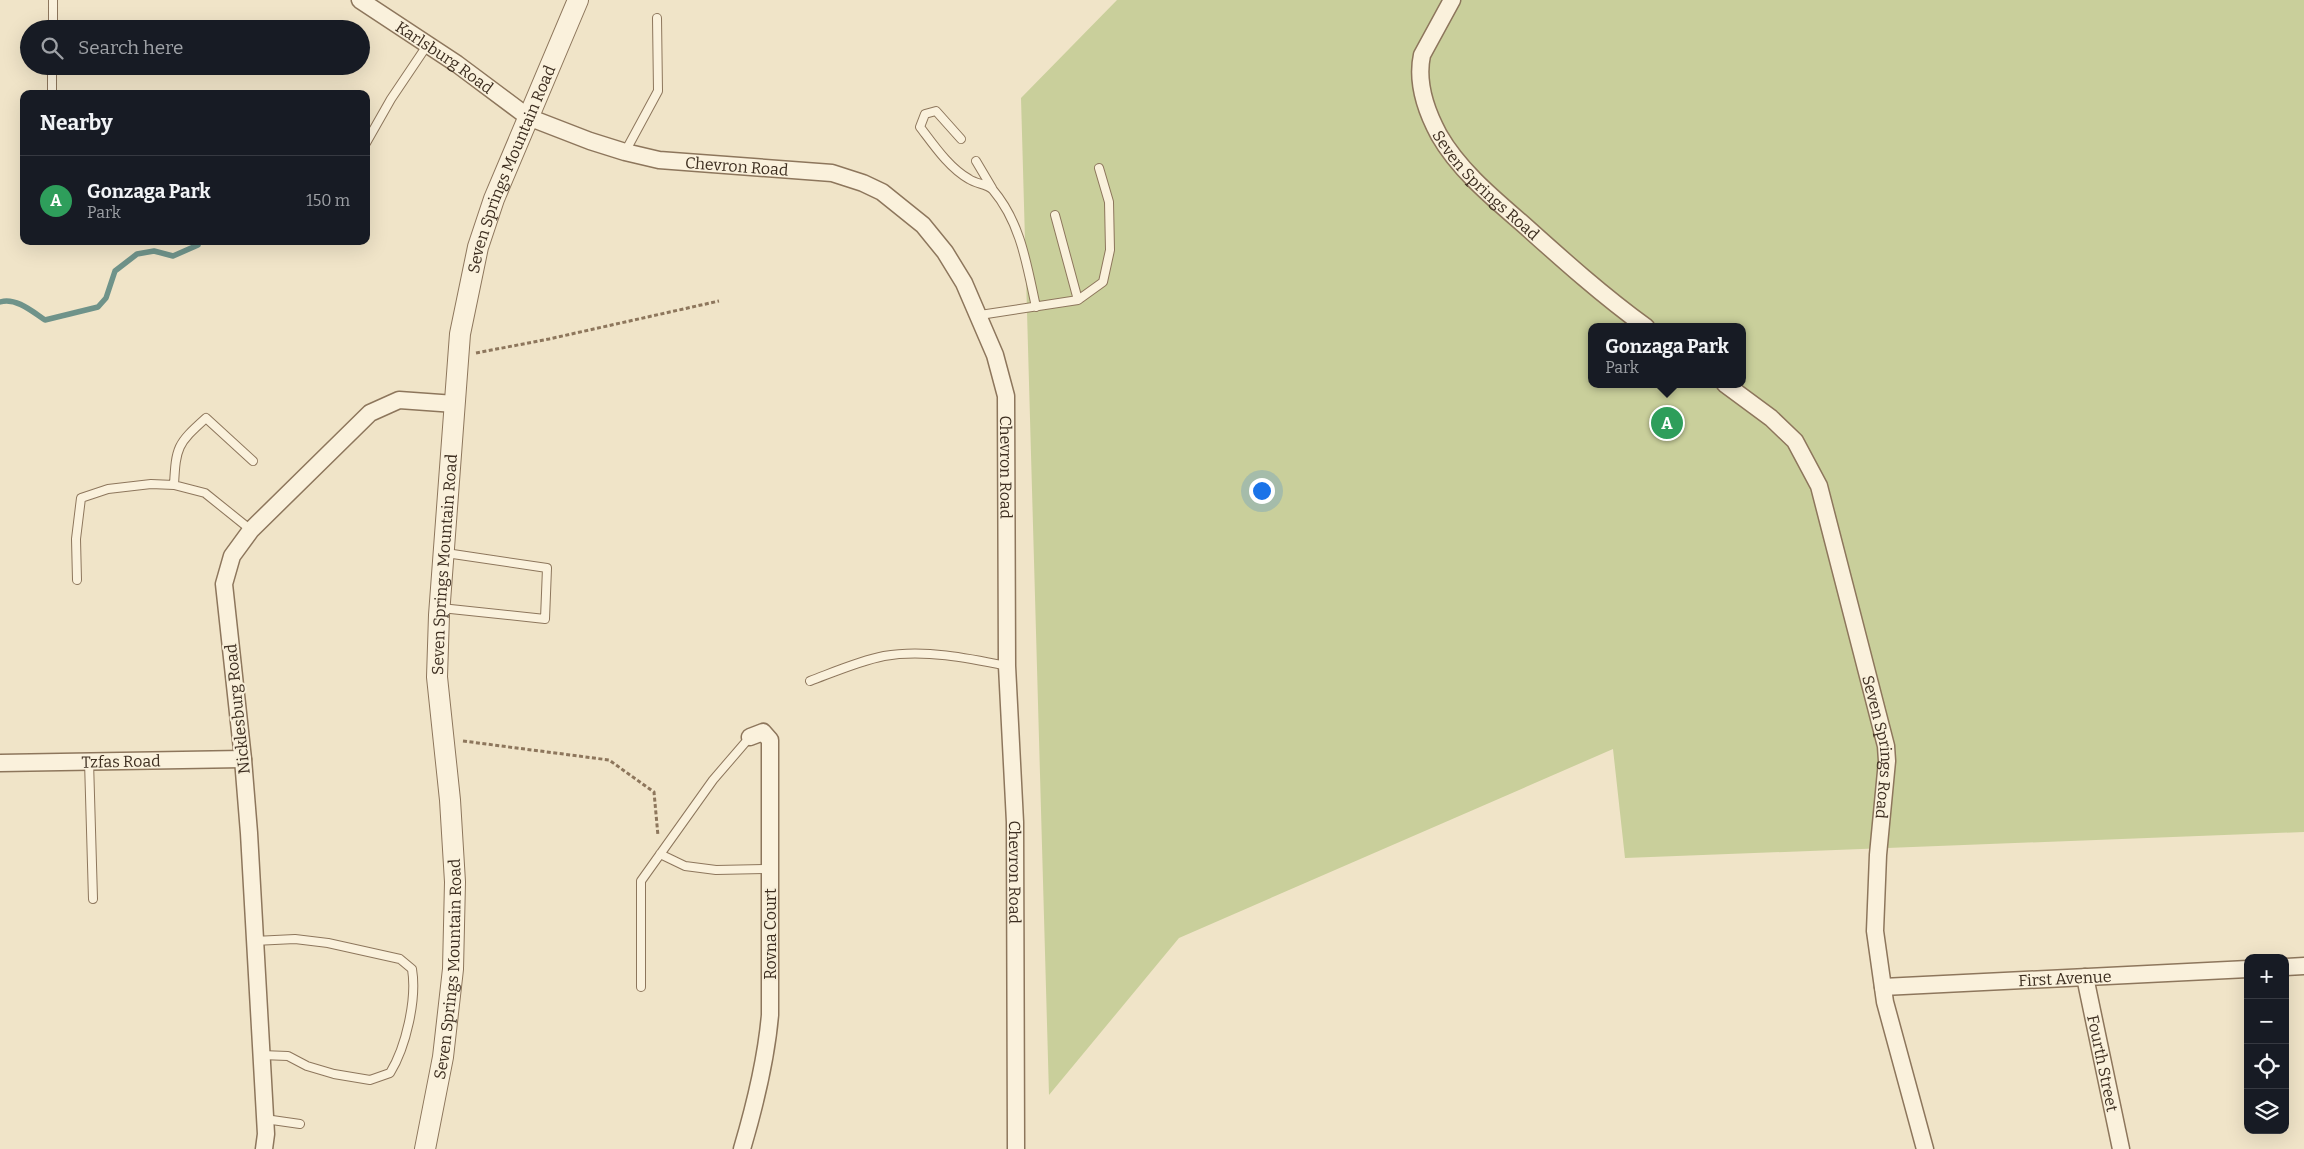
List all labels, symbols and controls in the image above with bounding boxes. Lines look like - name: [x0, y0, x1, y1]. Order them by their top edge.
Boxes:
- street label: Karlsburg Road: [392, 17, 497, 98]
- search box: [20, 20, 370, 75]
- icon: search: [38, 34, 66, 62]
- text: Search here: [78, 36, 183, 59]
- street label: Seven Springs Mountain Road: [464, 62, 560, 275]
- text: Nearby: [40, 110, 113, 136]
- street label: Seven Springs Road: [1428, 127, 1543, 244]
- street label: Chevron Road: [685, 153, 790, 180]
- text: Gonzaga Park: [87, 180, 211, 203]
- text: A: [50, 191, 62, 210]
- text: 150 m: [306, 191, 350, 210]
- text: Park: [87, 203, 121, 222]
- popup: [1588, 323, 1746, 388]
- text: Gonzaga Park: [1605, 335, 1729, 358]
- text: Park: [1605, 358, 1639, 377]
- pin: A: [1651, 404, 1683, 442]
- street label: Chevron Road: [996, 416, 1015, 520]
- street label: Seven Springs Mountain Road: [428, 453, 461, 675]
- your location: [1249, 478, 1275, 504]
- street label: Nicklesburg Road: [221, 642, 254, 775]
- street label: Seven Springs Road: [1858, 673, 1896, 820]
- street label: Tzfas Road: [81, 751, 161, 772]
- street label: Chevron Road: [1005, 820, 1024, 924]
- street label: Seven Springs Mountain Road: [430, 857, 465, 1081]
- street label: Rovna Court: [761, 888, 780, 980]
- map controls: [2244, 954, 2289, 1134]
- button: +: [2244, 954, 2289, 999]
- street label: First Avenue: [2018, 967, 2112, 990]
- button: −: [2244, 999, 2289, 1044]
- street label: Fourth Street: [2083, 1013, 2122, 1114]
- button: locate: [2244, 1044, 2289, 1089]
- button: layers: [2244, 1089, 2289, 1134]

